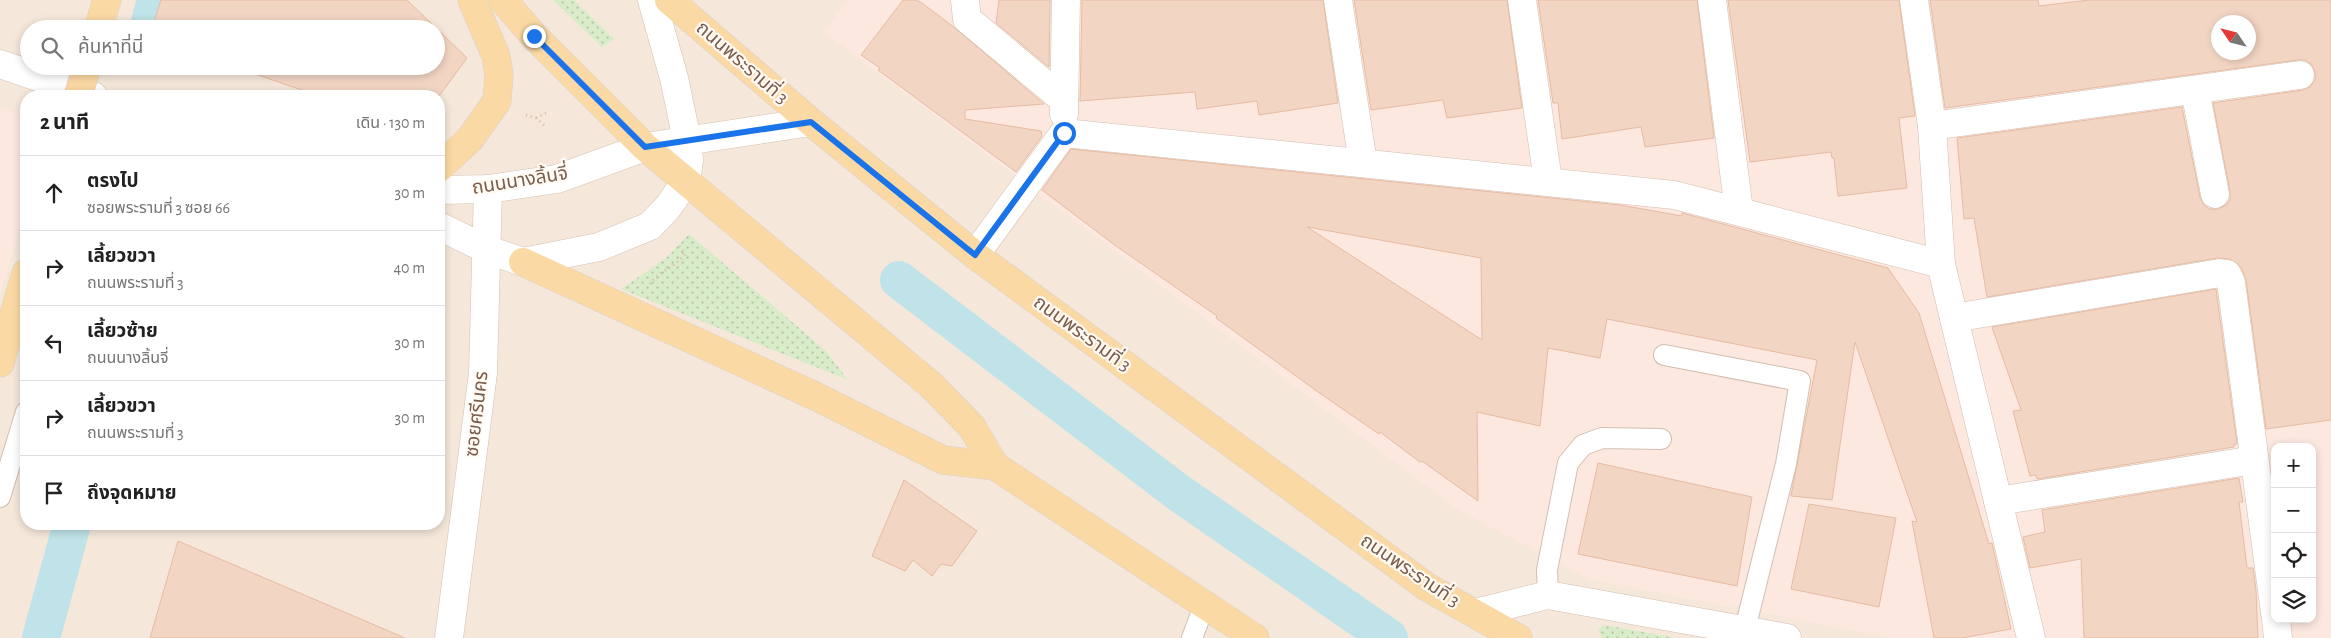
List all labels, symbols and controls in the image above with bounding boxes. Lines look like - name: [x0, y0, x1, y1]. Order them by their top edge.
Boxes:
- street label: ถนนพระรามที่ 3: [692, 14, 795, 108]
- north arrow: [2211, 15, 2256, 60]
- search box: [20, 20, 445, 75]
- route end: [523, 25, 546, 48]
- icon: search: [38, 34, 66, 62]
- text: ค้นหาที่นี่: [78, 38, 143, 57]
- text: 2 นาที: [40, 112, 89, 133]
- text: เดิน · 130 m: [356, 115, 425, 131]
- route start: [1053, 122, 1076, 145]
- street label: ถนนนางลิ้นจี่: [470, 159, 569, 198]
- text: ตรงไป: [87, 172, 139, 191]
- icon: ahead: [40, 179, 68, 207]
- text: 30 m: [395, 185, 425, 201]
- text: ซอยพระรามที่ 3 ซอย 66: [87, 200, 230, 216]
- text: เลี้ยวขวา: [87, 247, 156, 266]
- icon: right: [40, 254, 68, 282]
- text: 40 m: [393, 260, 425, 276]
- text: ถนนพระรามที่ 3: [87, 275, 184, 291]
- street label: ถนนพระรามที่ 3: [1030, 289, 1137, 375]
- text: เลี้ยวซ้าย: [87, 322, 158, 341]
- icon: left: [40, 329, 68, 357]
- text: 30 m: [395, 335, 425, 351]
- text: ถนนนางลิ้นจี่: [87, 350, 169, 366]
- street label: ซอยศรีนคร: [461, 370, 492, 458]
- text: เลี้ยวขวา: [87, 397, 156, 416]
- icon: right: [40, 404, 68, 432]
- text: 30 m: [395, 410, 425, 426]
- text: ถนนพระรามที่ 3: [87, 425, 184, 441]
- map controls: [2271, 443, 2316, 623]
- button: +: [2271, 443, 2316, 488]
- icon: arrive: [40, 479, 68, 507]
- text: ถึงจุดหมาย: [87, 484, 177, 503]
- button: −: [2271, 488, 2316, 533]
- street label: ถนนพระรามที่ 3: [1357, 527, 1466, 611]
- button: locate: [2271, 533, 2316, 578]
- button: layers: [2271, 578, 2316, 623]

